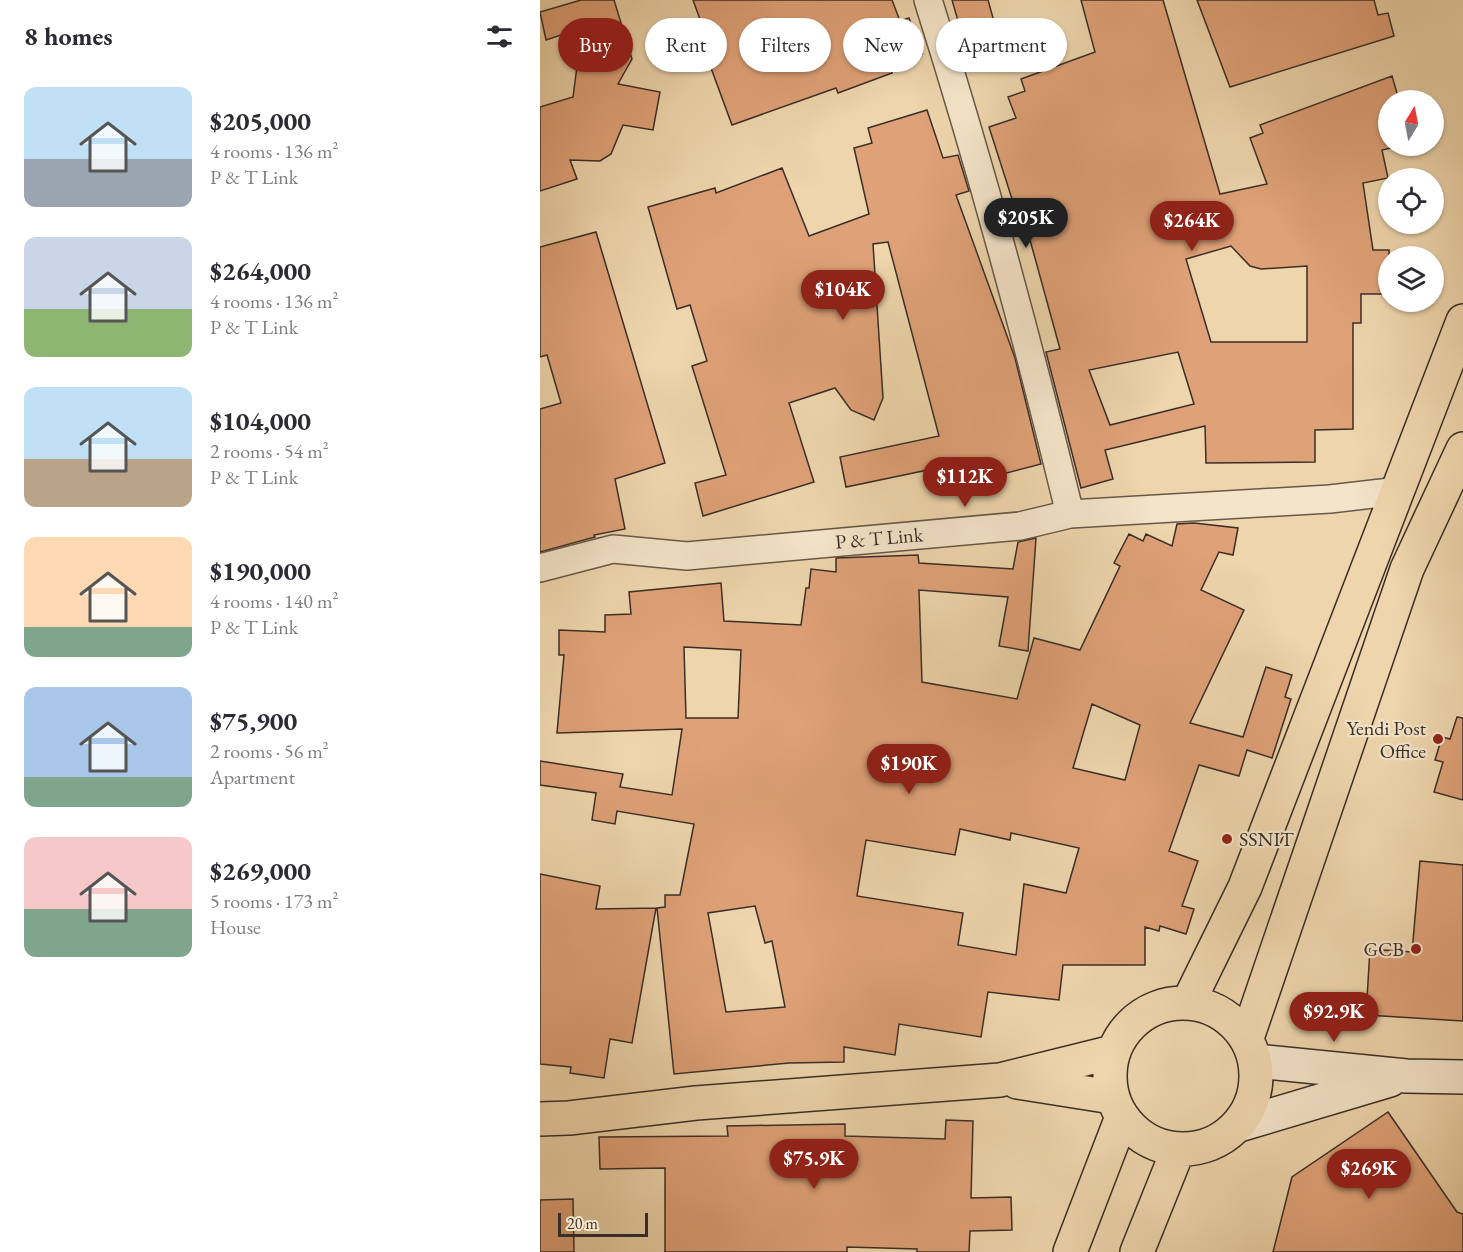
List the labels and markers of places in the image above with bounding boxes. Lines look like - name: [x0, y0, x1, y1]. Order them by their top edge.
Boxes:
- pin: $205K: [984, 198, 1068, 249]
- pin: $264K: [1150, 201, 1234, 252]
- pin: $104K: [801, 270, 885, 321]
- pin: $112K: [923, 457, 1007, 508]
- place label: Yendi Post Office: [1346, 715, 1427, 764]
- marker: Yendi Post Office: [1431, 732, 1445, 746]
- pin: $190K: [867, 744, 951, 795]
- place label: SSNIT: [1239, 826, 1294, 852]
- marker: SSNIT: [1220, 832, 1234, 846]
- place label: GCB: [1363, 936, 1404, 962]
- marker: GCB: [1409, 942, 1423, 956]
- pin: $92.9K: [1285, 992, 1383, 1043]
- pin: $75.9K: [765, 1139, 863, 1190]
- pin: $269K: [1327, 1149, 1411, 1200]

